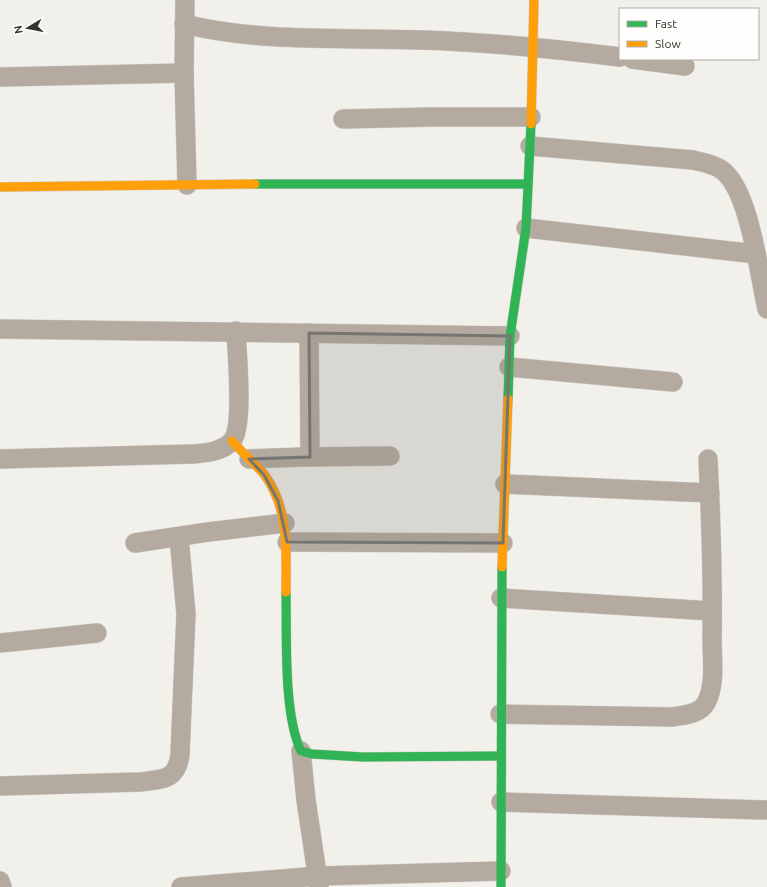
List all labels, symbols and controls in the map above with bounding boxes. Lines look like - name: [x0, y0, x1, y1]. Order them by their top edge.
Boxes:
- north arrow: [8, 8, 48, 48]
- legend: [619, 8, 759, 60]
- text: Fast: [655, 17, 677, 30]
- text: N: [12, 25, 25, 35]
- text: Slow: [655, 37, 681, 50]

